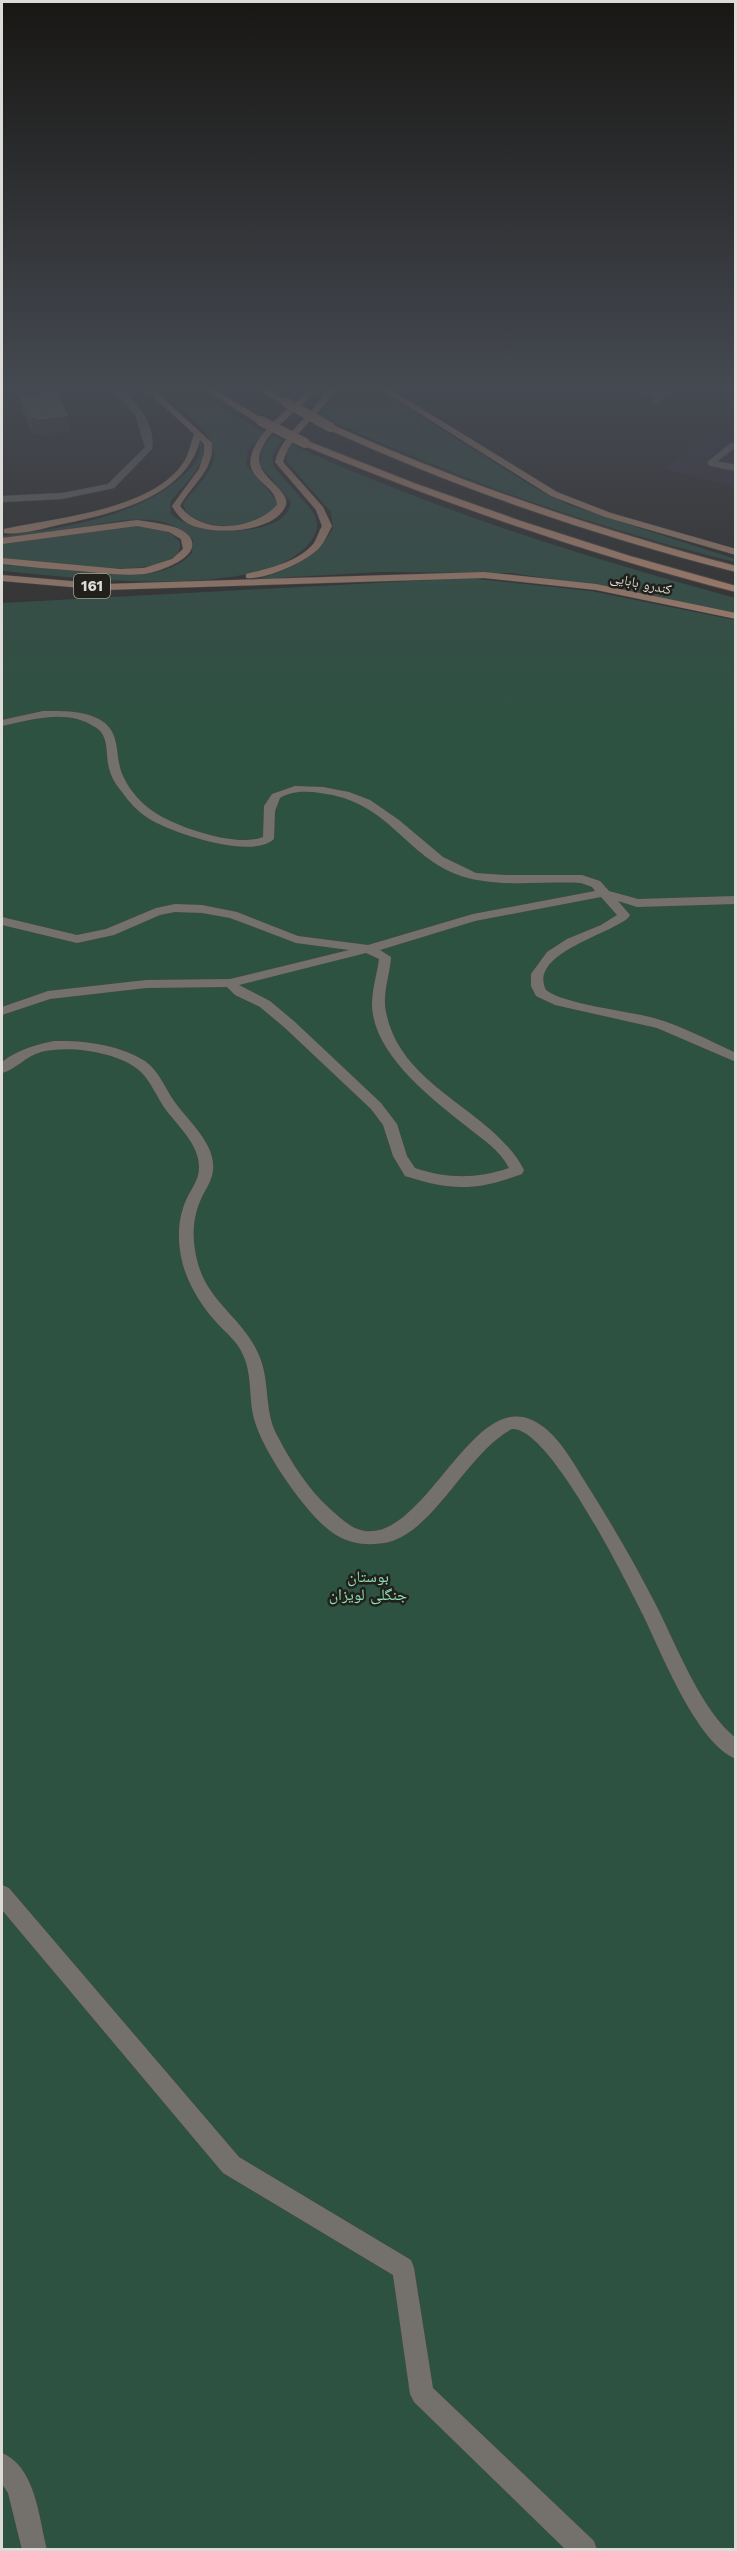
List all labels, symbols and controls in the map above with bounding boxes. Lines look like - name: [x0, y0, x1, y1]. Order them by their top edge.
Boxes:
- street label: کندرو بابایی: [609, 569, 673, 598]
- road number: 161: [74, 574, 110, 598]
- park label: بوستان جنگلی لویزان: [329, 1567, 407, 1605]

